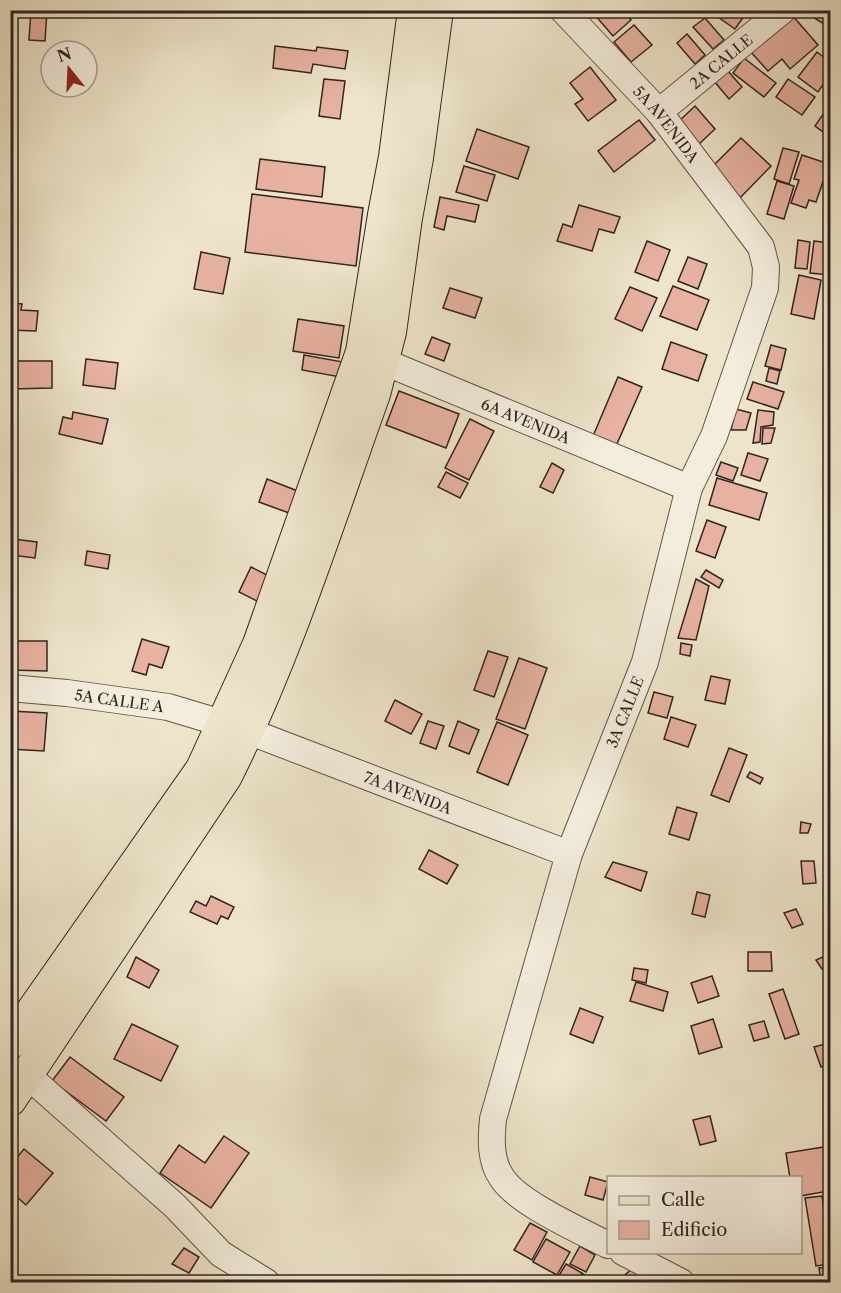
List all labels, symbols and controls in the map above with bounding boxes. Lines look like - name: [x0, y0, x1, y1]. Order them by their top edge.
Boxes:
- street label: 2A CALLE: [685, 30, 756, 93]
- north arrow: [39, 39, 99, 99]
- text: N: [55, 43, 74, 66]
- street label: 5A AVENIDA: [629, 81, 704, 167]
- street label: 6A AVENIDA: [478, 394, 574, 448]
- street label: 3A CALLE: [602, 673, 648, 751]
- street label: 5A CALLE A: [73, 685, 166, 716]
- street label: 7A AVENIDA: [361, 767, 455, 818]
- legend: [607, 1176, 802, 1254]
- text: Calle: [661, 1189, 705, 1211]
- text: Edificio: [661, 1219, 727, 1241]

